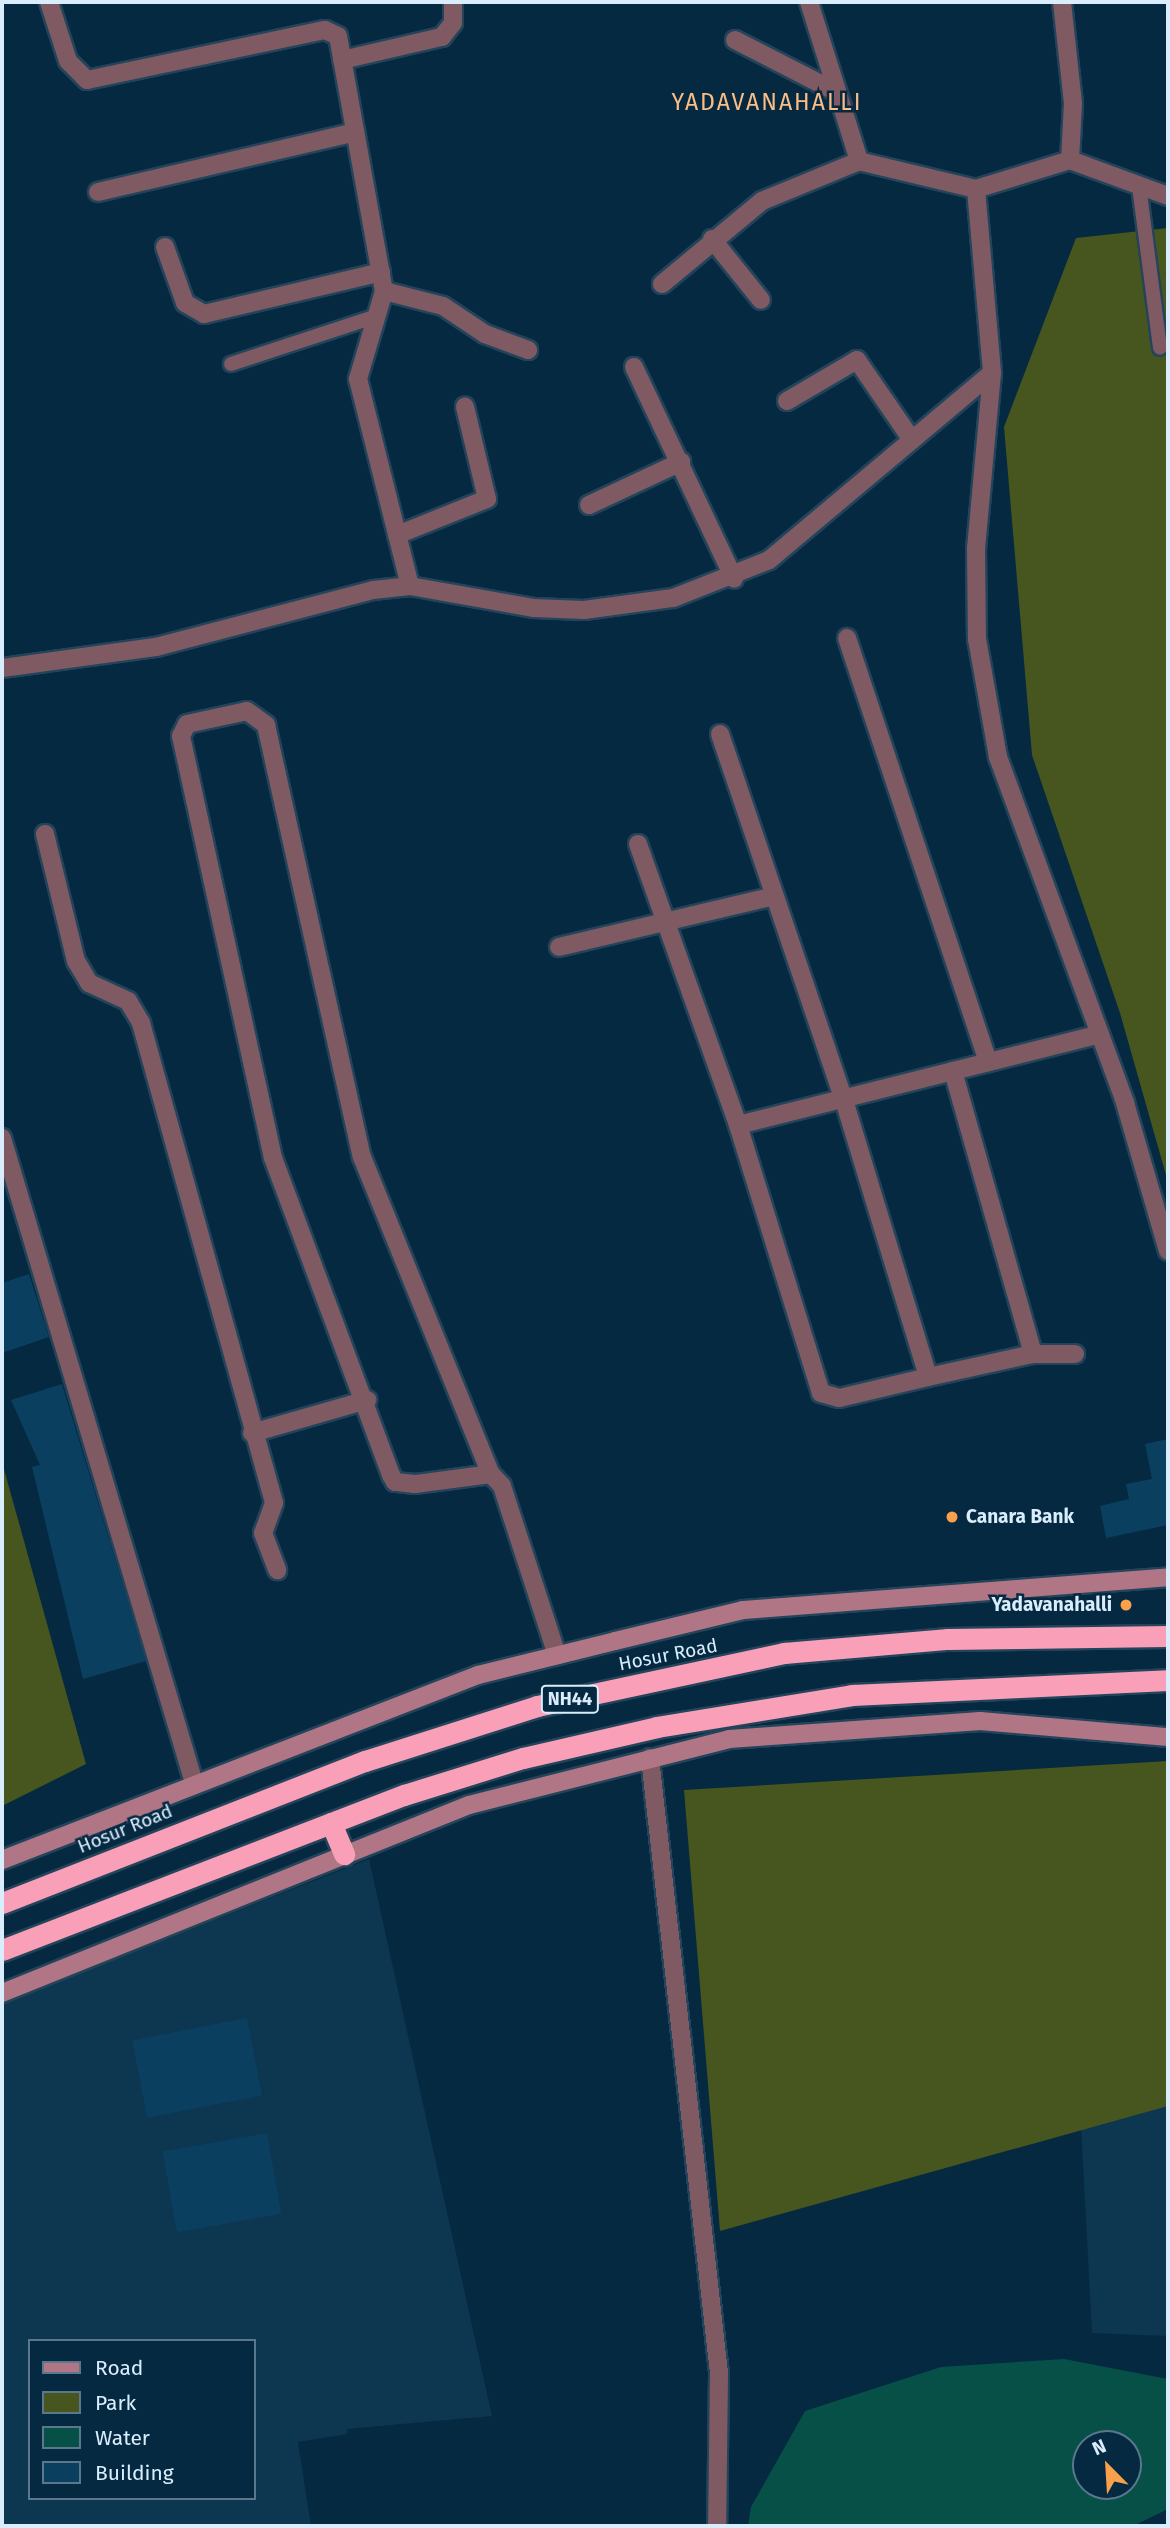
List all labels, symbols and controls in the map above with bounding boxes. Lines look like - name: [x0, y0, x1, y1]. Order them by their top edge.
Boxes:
- district label: YADAVANAHALLI: [673, 88, 861, 116]
- place label: Canara Bank: [966, 1506, 1074, 1528]
- marker: Canara Bank: [944, 1509, 960, 1525]
- place label: Yadavanahalli: [991, 1594, 1112, 1616]
- marker: Yadavanahalli: [1118, 1597, 1134, 1613]
- street label: Hosur Road: [617, 1634, 719, 1676]
- road number: NH44: [540, 1684, 600, 1714]
- street label: Hosur Road: [74, 1800, 176, 1858]
- legend: [28, 2339, 256, 2500]
- text: Road: [95, 2355, 143, 2381]
- text: Park: [95, 2390, 136, 2416]
- text: Water: [95, 2425, 150, 2451]
- north arrow: [1072, 2430, 1142, 2500]
- text: N: [1089, 2434, 1109, 2460]
- text: Building: [95, 2460, 174, 2486]

